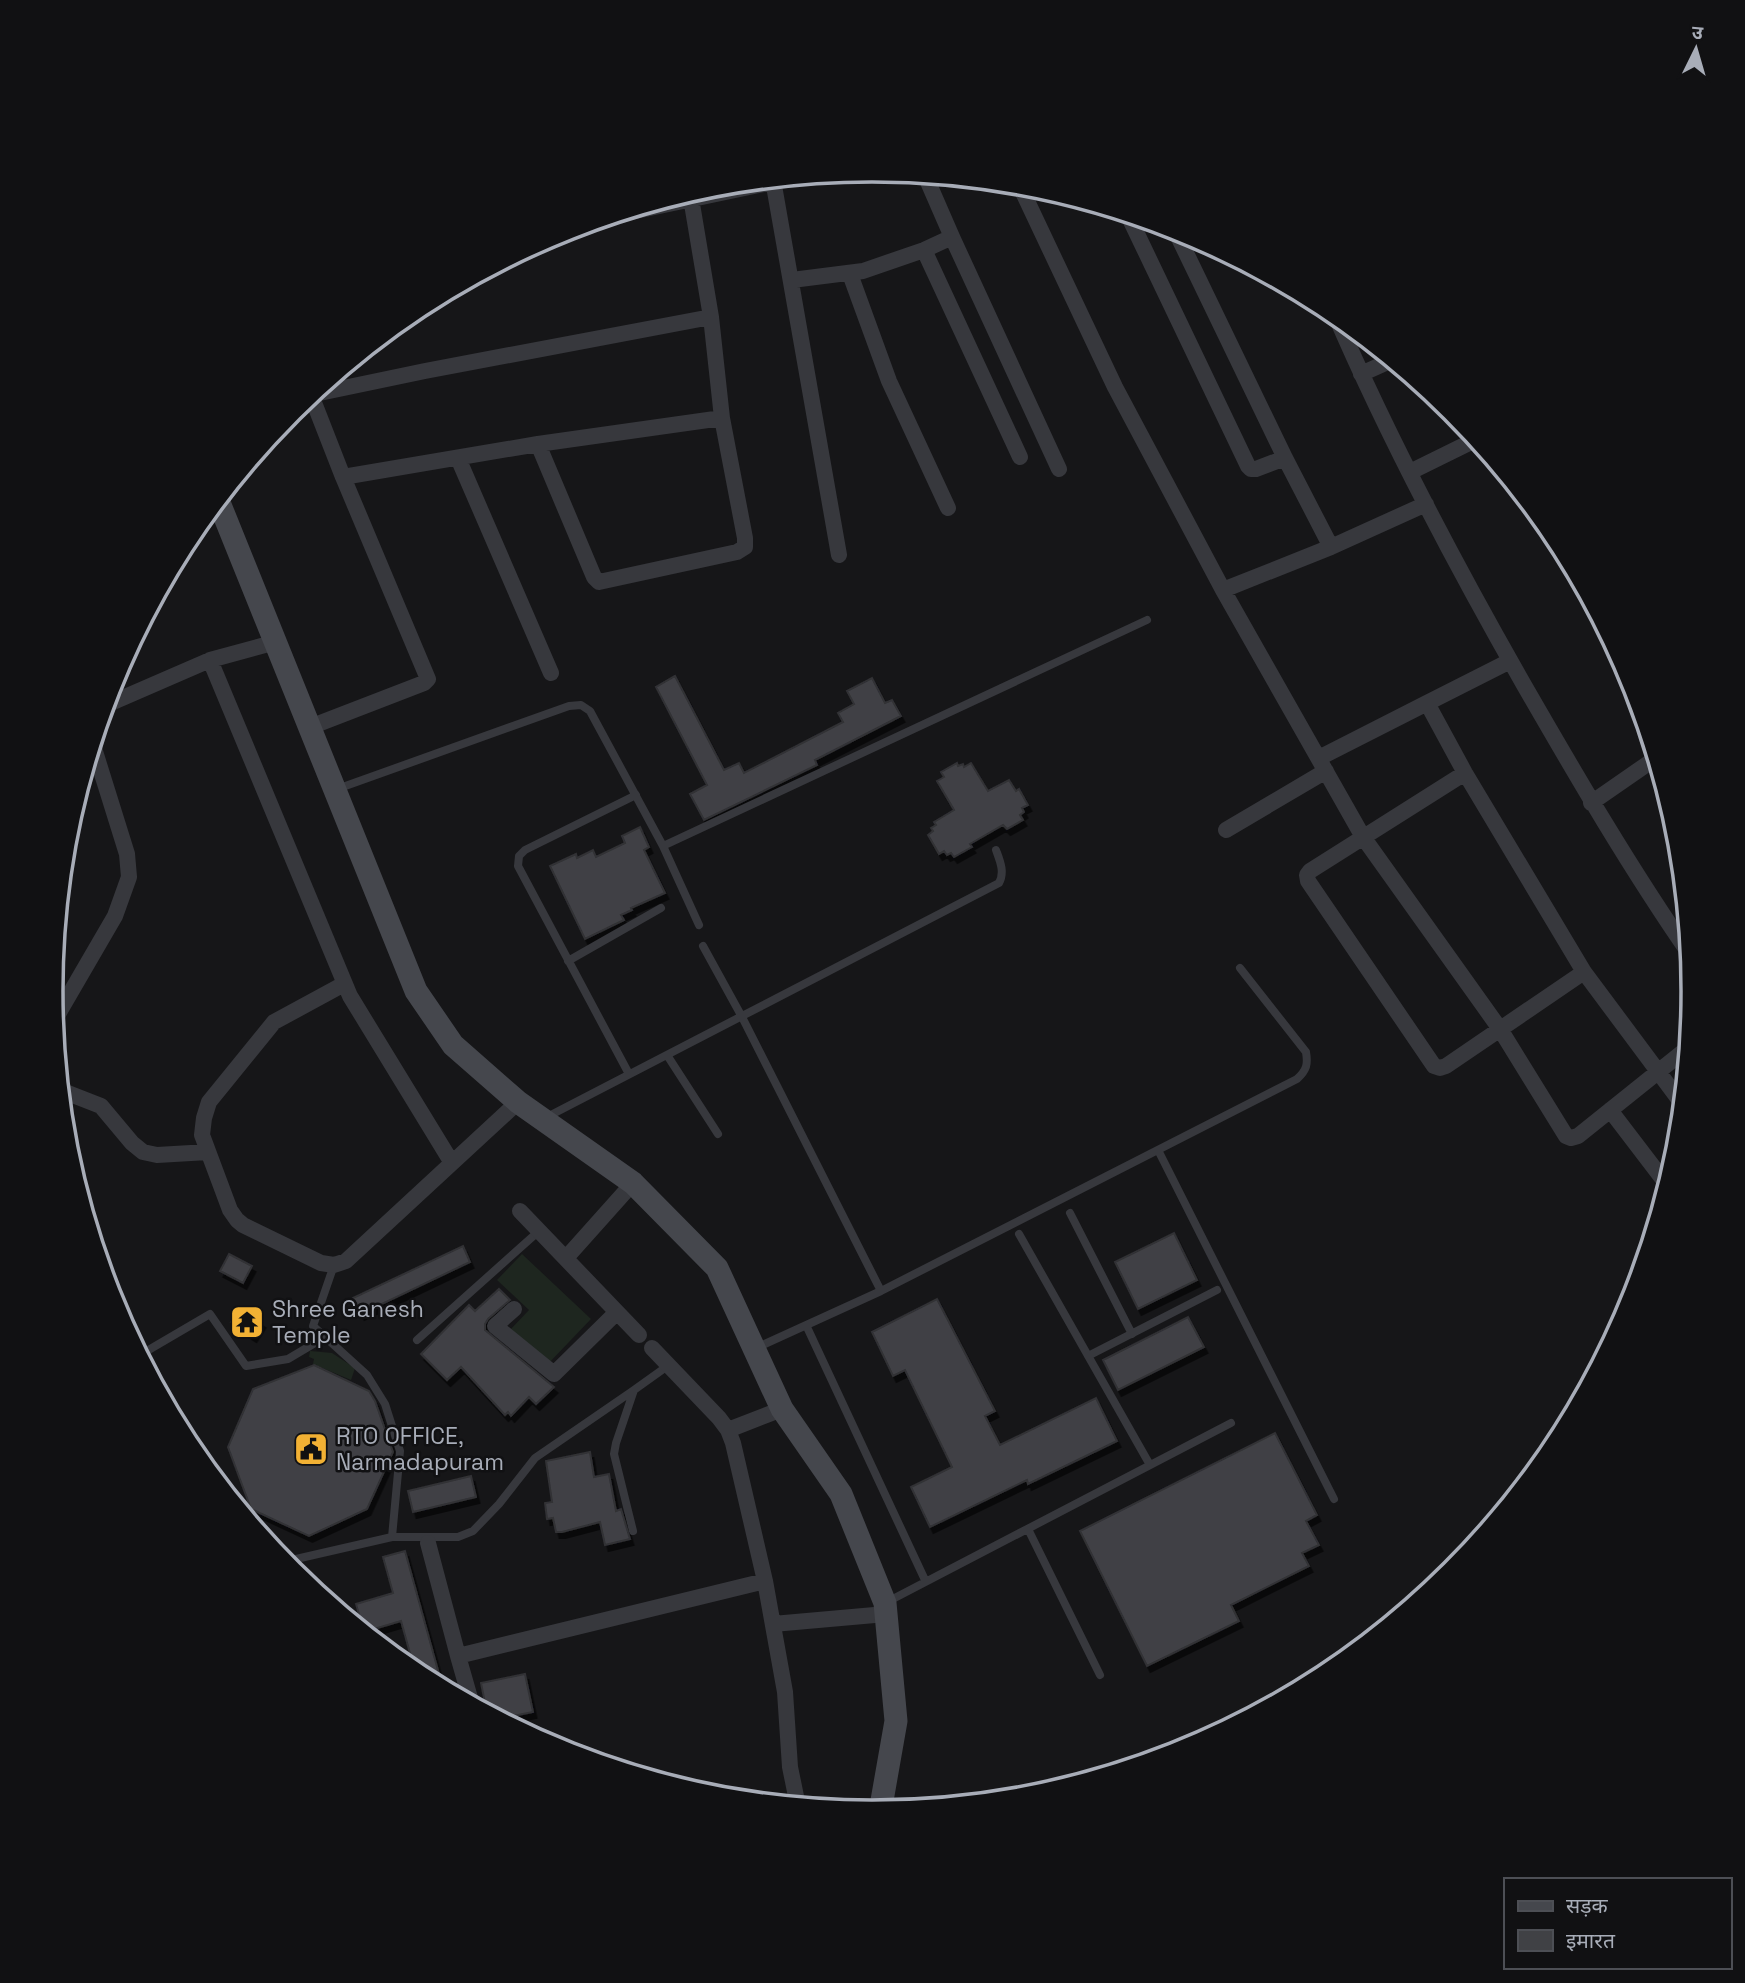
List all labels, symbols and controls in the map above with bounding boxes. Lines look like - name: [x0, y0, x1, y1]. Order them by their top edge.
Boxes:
- north arrow: [1661, 14, 1731, 84]
- text: उ: [1691, 20, 1705, 46]
- place label: Shree Ganesh Temple: [272, 1294, 424, 1350]
- temple icon: Shree Ganesh Temple: [228, 1303, 266, 1341]
- place label: RTO OFFICE, Narmadapuram: [336, 1421, 504, 1477]
- public building icon: RTO OFFICE, Narmadapuram: [292, 1430, 330, 1468]
- legend: [1504, 1878, 1731, 1969]
- text: सड़क: [1566, 1892, 1608, 1919]
- text: इमारत: [1566, 1927, 1616, 1954]

